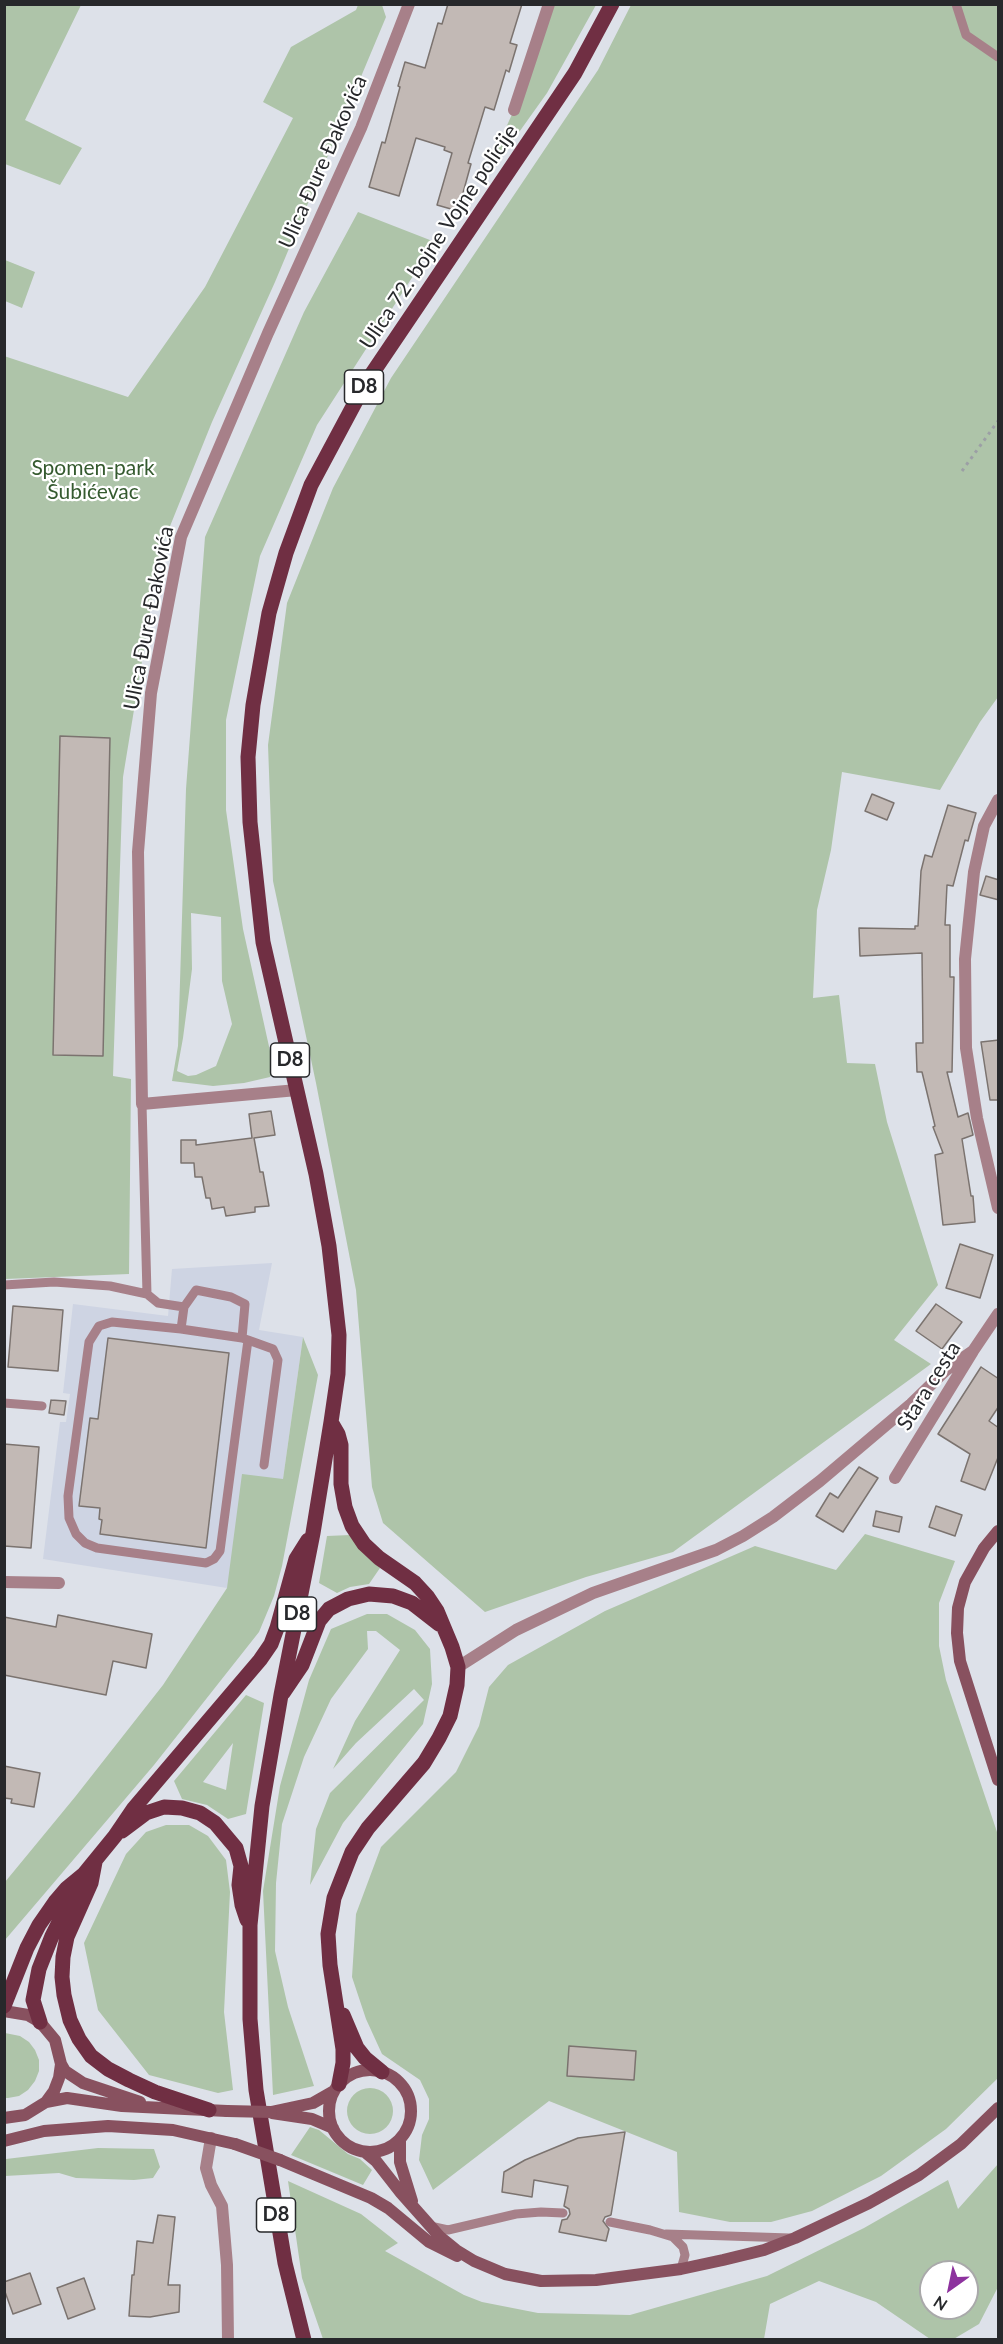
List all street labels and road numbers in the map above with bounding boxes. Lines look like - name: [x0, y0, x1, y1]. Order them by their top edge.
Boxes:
- street label: Ulica Đure Đakovića: [274, 72, 372, 252]
- street label: Ulica 72. bojne Vojne policije: [354, 120, 524, 354]
- road number: D8: [344, 370, 384, 404]
- street label: Ulica Đure Đakovića: [119, 524, 179, 712]
- road number: D8: [270, 1043, 310, 1077]
- street label: Stara cesta: [892, 1337, 966, 1435]
- road number: D8: [278, 1597, 316, 1631]
- road number: D8: [256, 2198, 296, 2232]

